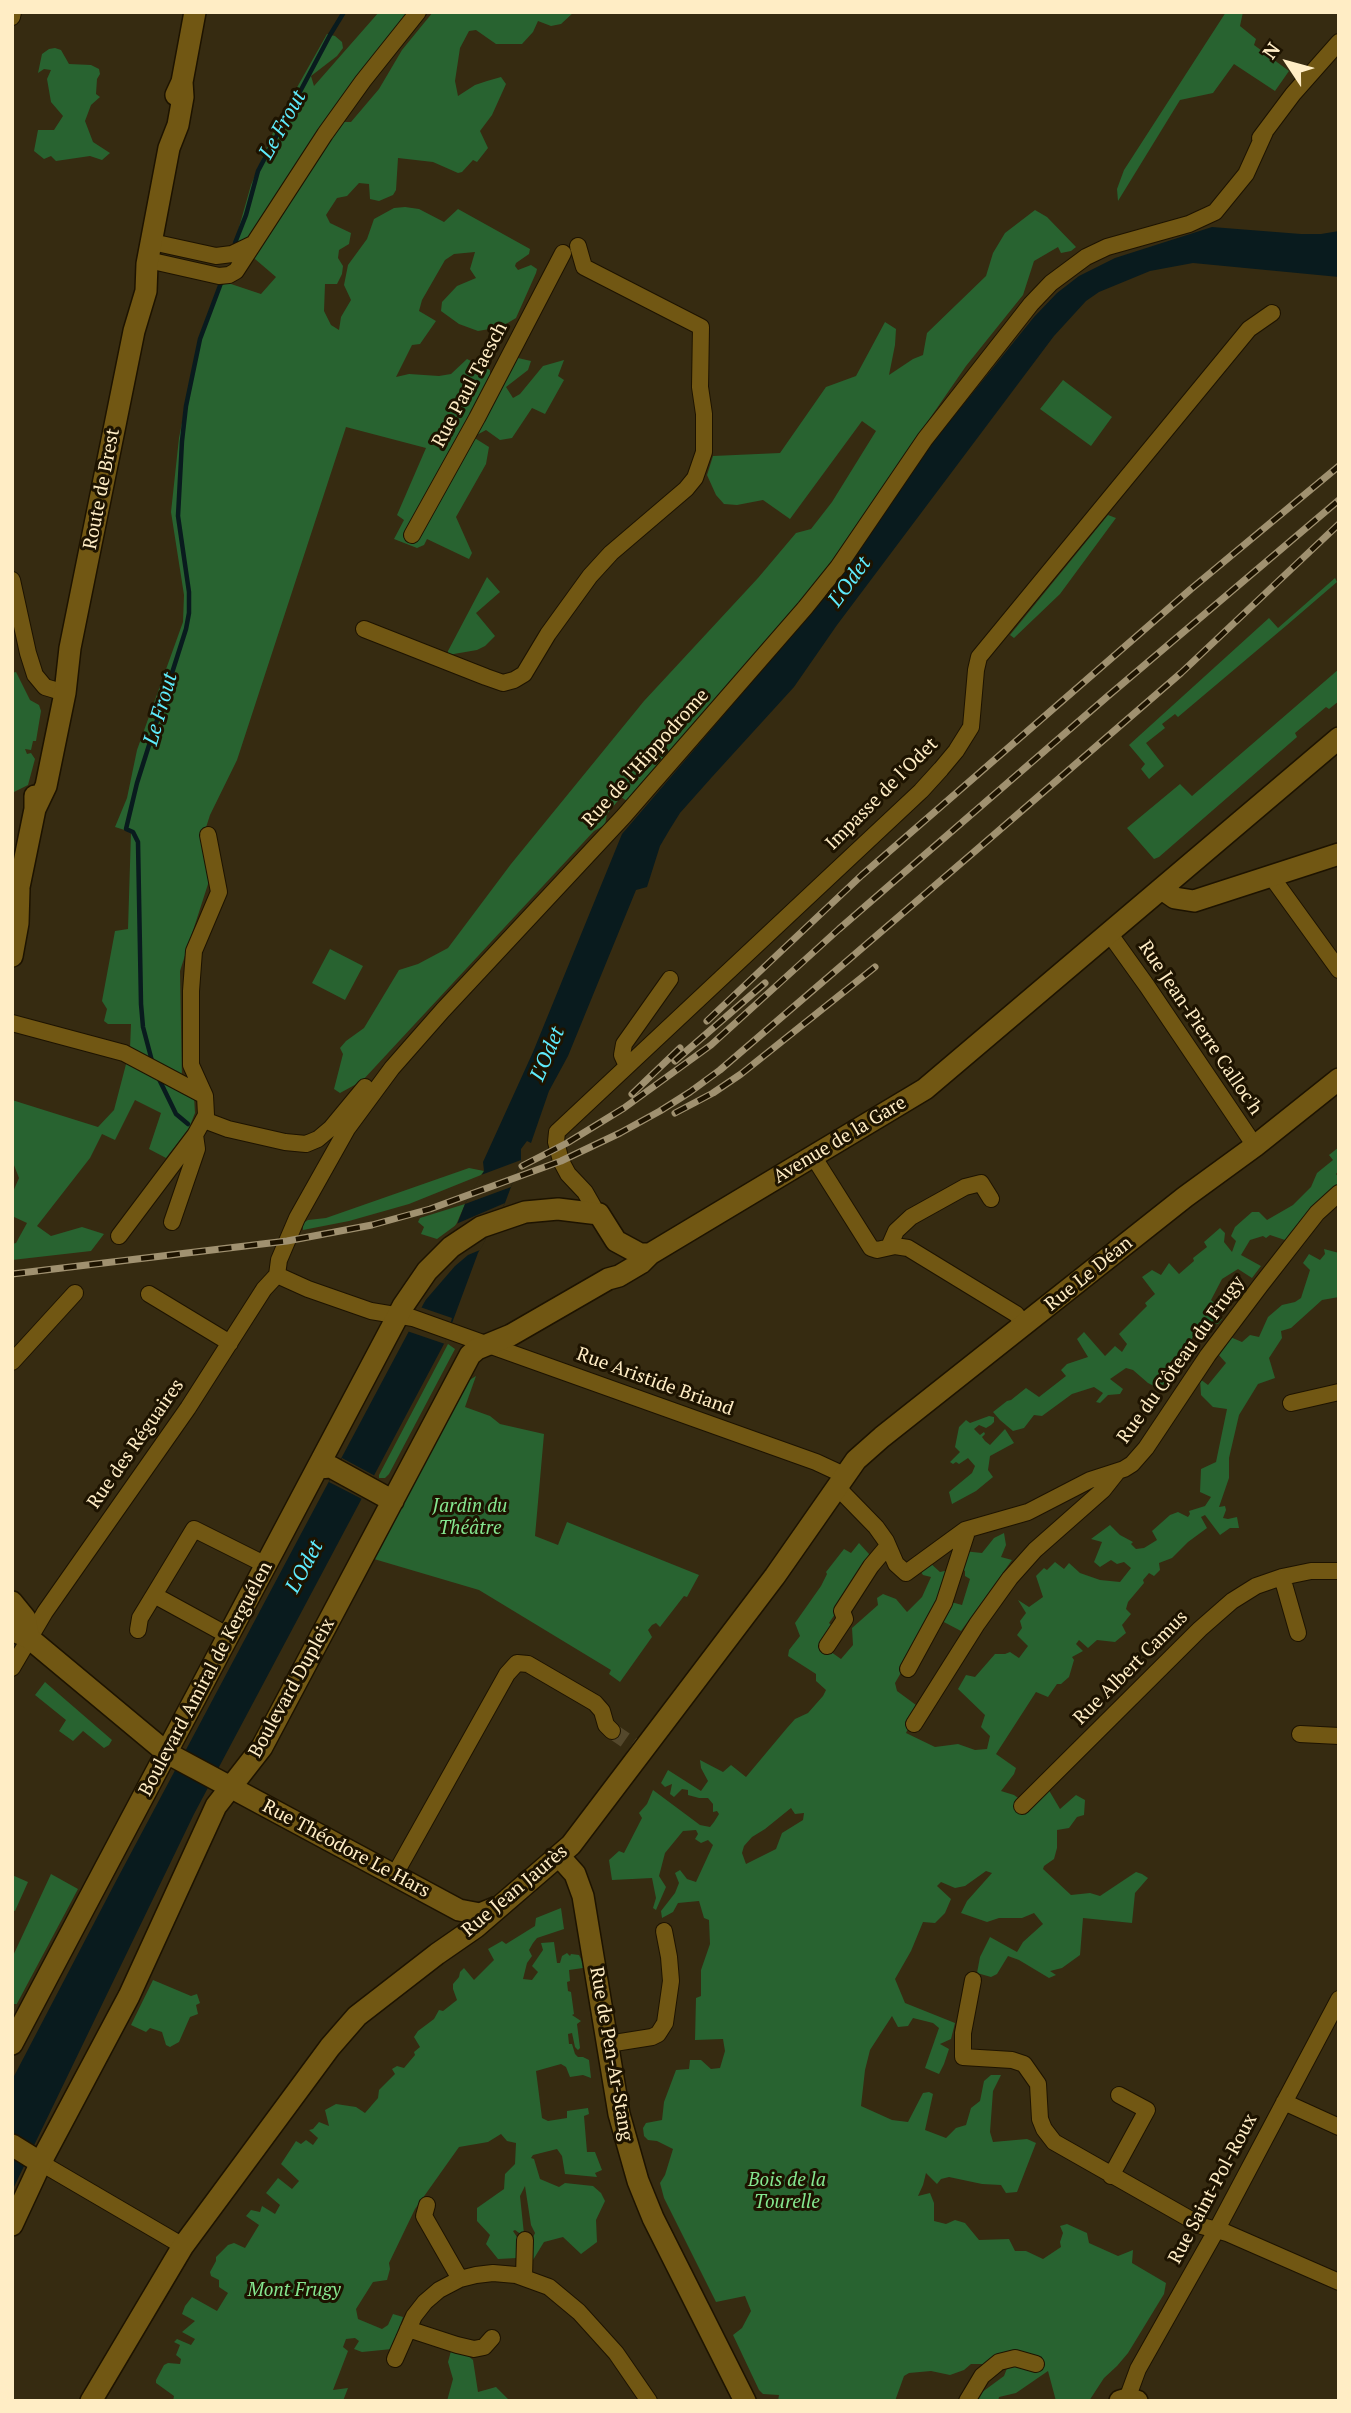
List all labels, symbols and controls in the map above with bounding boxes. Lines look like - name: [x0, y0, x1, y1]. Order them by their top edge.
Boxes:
- north arrow: [1253, 28, 1323, 98]
- text: N: [1256, 37, 1285, 64]
- water label: Le Frout: [254, 86, 312, 164]
- street label: Rue Paul Taesch: [428, 319, 512, 451]
- street label: Route de Brest: [79, 426, 125, 552]
- water label: L'Odet: [823, 552, 877, 612]
- water label: Le Frout: [139, 670, 183, 748]
- street label: Rue de l'Hippodrome: [578, 684, 714, 832]
- street label: Impasse de l'Odet: [821, 733, 943, 855]
- street label: Rue Jean-Pierre Calloc'h: [1133, 937, 1267, 1119]
- water label: L'Odet: [525, 1023, 571, 1085]
- street label: Avenue de la Gare: [769, 1091, 911, 1189]
- street label: Rue Le Déan: [1041, 1232, 1137, 1316]
- street label: Rue du Côteau du Frugy: [1113, 1272, 1249, 1448]
- street label: Rue Aristide Briand: [574, 1343, 736, 1421]
- street label: Rue des Réguaires: [83, 1375, 189, 1513]
- park label: Jardin du Théâtre: [433, 1496, 507, 1540]
- water label: L'Odet: [281, 1536, 329, 1598]
- street label: Boulevard Amiral de Kerguélen: [134, 1558, 278, 1800]
- street label: Rue Albert Camus: [1069, 1606, 1193, 1730]
- street label: Boulevard Dupleix: [244, 1614, 340, 1762]
- street label: Rue Théodore Le Hars: [258, 1795, 434, 1903]
- street label: Rue Jean Jaurès: [458, 1840, 572, 1942]
- street label: Rue de Pen-Ar-Stang: [584, 1965, 638, 2143]
- street label: Rue Saint-Pol-Roux: [1164, 2110, 1262, 2268]
- park label: Bois de la Tourelle: [748, 2170, 826, 2214]
- park label: Mont Frugy: [247, 2280, 341, 2302]

